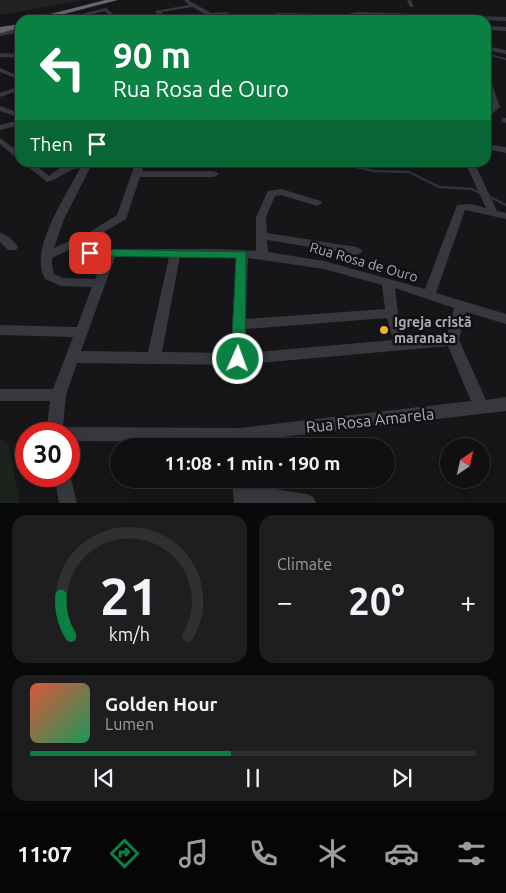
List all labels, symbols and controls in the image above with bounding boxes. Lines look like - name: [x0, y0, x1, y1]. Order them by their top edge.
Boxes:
- icon: left: [30, 35, 95, 100]
- text: 90 m: [113, 35, 191, 75]
- text: Rua Rosa de Ouro: [113, 76, 289, 101]
- icon: arrive: [83, 130, 111, 158]
- text: Then: [30, 133, 73, 155]
- pin: [69, 232, 111, 274]
- icon: arrive: [76, 239, 104, 267]
- street label: Rua Rosa de Ouro: [308, 239, 420, 285]
- place label: Igreja cristã maranata: [394, 314, 472, 346]
- marker: Igreja cristã maranata: [378, 324, 390, 336]
- position arrow: [211, 332, 263, 384]
- street label: Rua Rosa Amarela: [305, 404, 435, 436]
- speed limit sign: 30: [15, 422, 80, 487]
- north arrow: [440, 438, 490, 488]
- map controls: [440, 438, 490, 488]
- text: 11:08 · 1 min · 190 m: [165, 452, 340, 474]
- text: Climate: [277, 555, 332, 573]
- text: 21: [100, 567, 159, 625]
- text: 20°: [348, 580, 405, 622]
- text: −: [277, 586, 293, 617]
- text: +: [460, 586, 476, 617]
- text: km/h: [109, 624, 150, 644]
- text: Golden Hour: [105, 693, 217, 715]
- text: Lumen: [105, 715, 154, 733]
- icon: previous: [90, 764, 118, 792]
- icon: pause: [239, 764, 267, 792]
- icon: next: [388, 764, 416, 792]
- icon: directions: [107, 836, 142, 871]
- icon: music: [176, 836, 211, 871]
- icon: phone: [246, 836, 281, 871]
- icon: climate: [315, 836, 350, 871]
- icon: car: [384, 836, 419, 871]
- icon: filters: [454, 836, 489, 871]
- text: 11:07: [17, 841, 72, 866]

